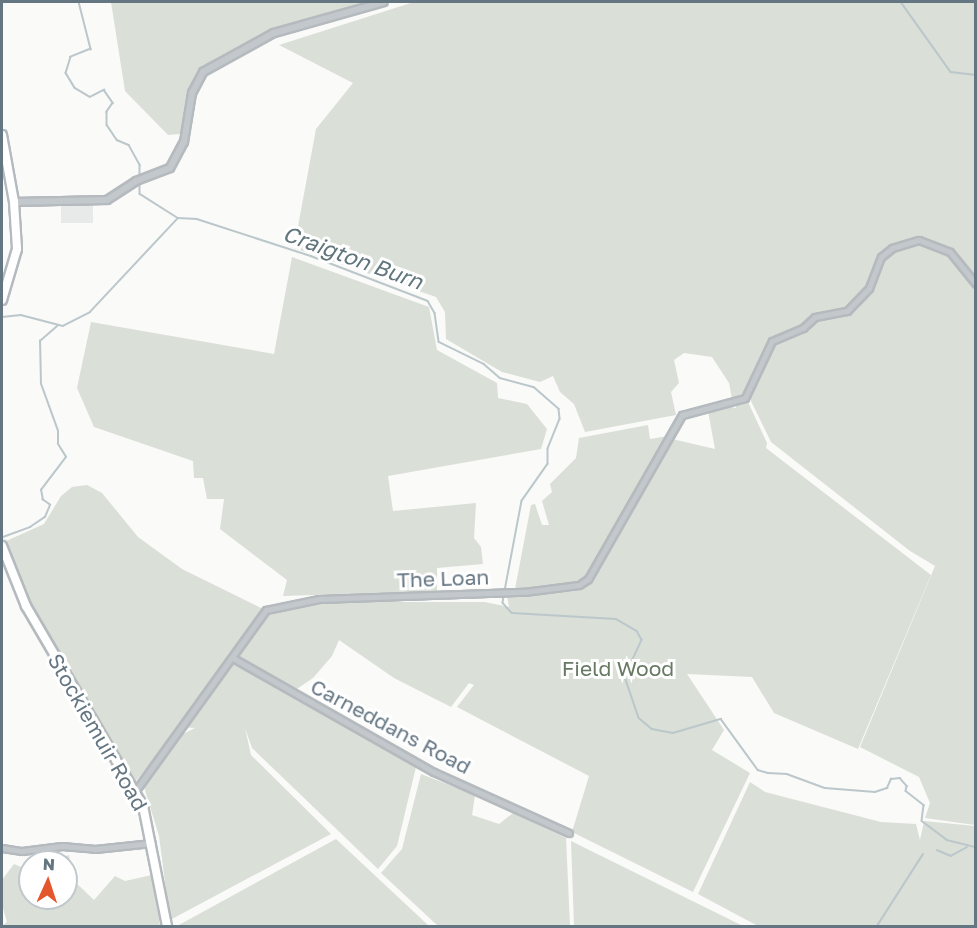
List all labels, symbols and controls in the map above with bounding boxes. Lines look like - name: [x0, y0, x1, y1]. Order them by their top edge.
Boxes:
- water label: Craigton Burn: [280, 220, 426, 294]
- street label: The Loan: [396, 564, 490, 592]
- street label: Stockiemuir Road: [43, 649, 153, 815]
- park label: Field Wood: [562, 655, 674, 681]
- street label: Carneddans Road: [307, 673, 475, 779]
- north arrow: [18, 850, 78, 910]
- text: N: [42, 854, 55, 874]

